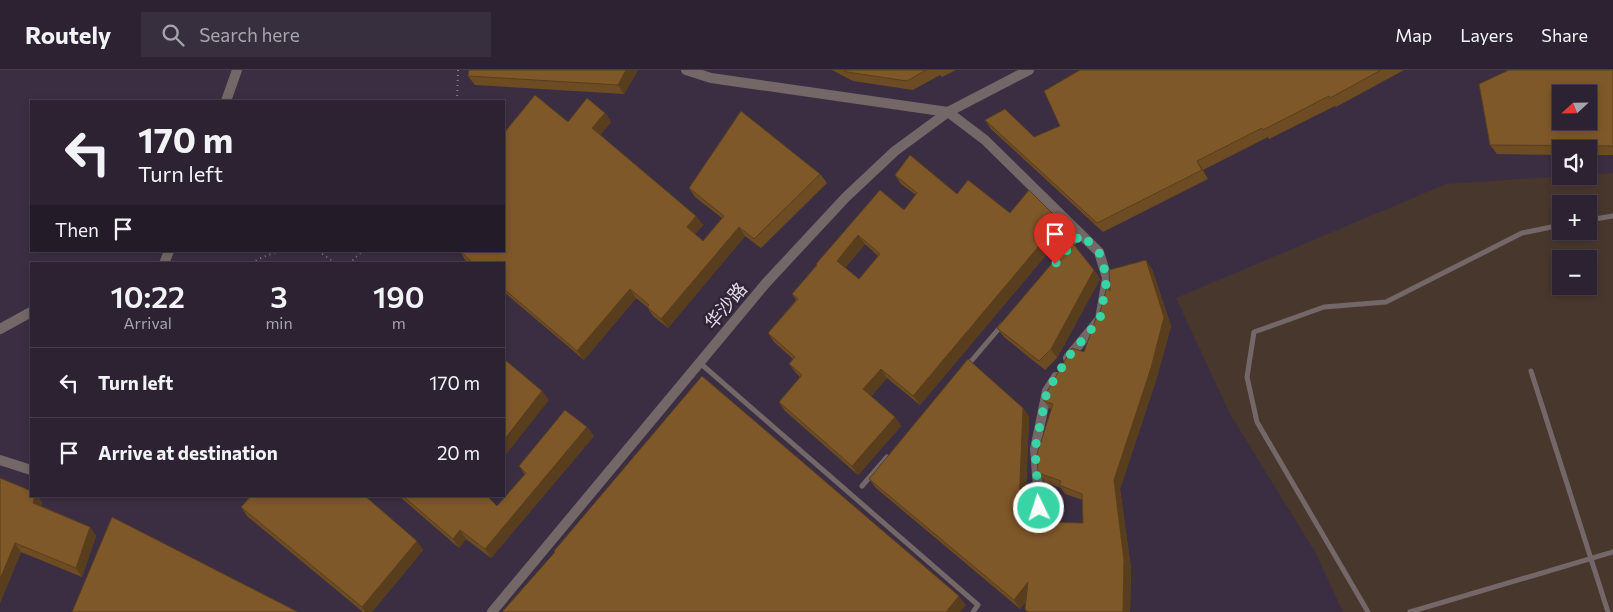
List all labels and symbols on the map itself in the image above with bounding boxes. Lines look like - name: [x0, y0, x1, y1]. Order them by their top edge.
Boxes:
- north arrow: [1552, 85, 1598, 130]
- pin: [1034, 213, 1076, 264]
- street label: 华沙路: [699, 278, 751, 333]
- position arrow: [1012, 481, 1064, 533]

